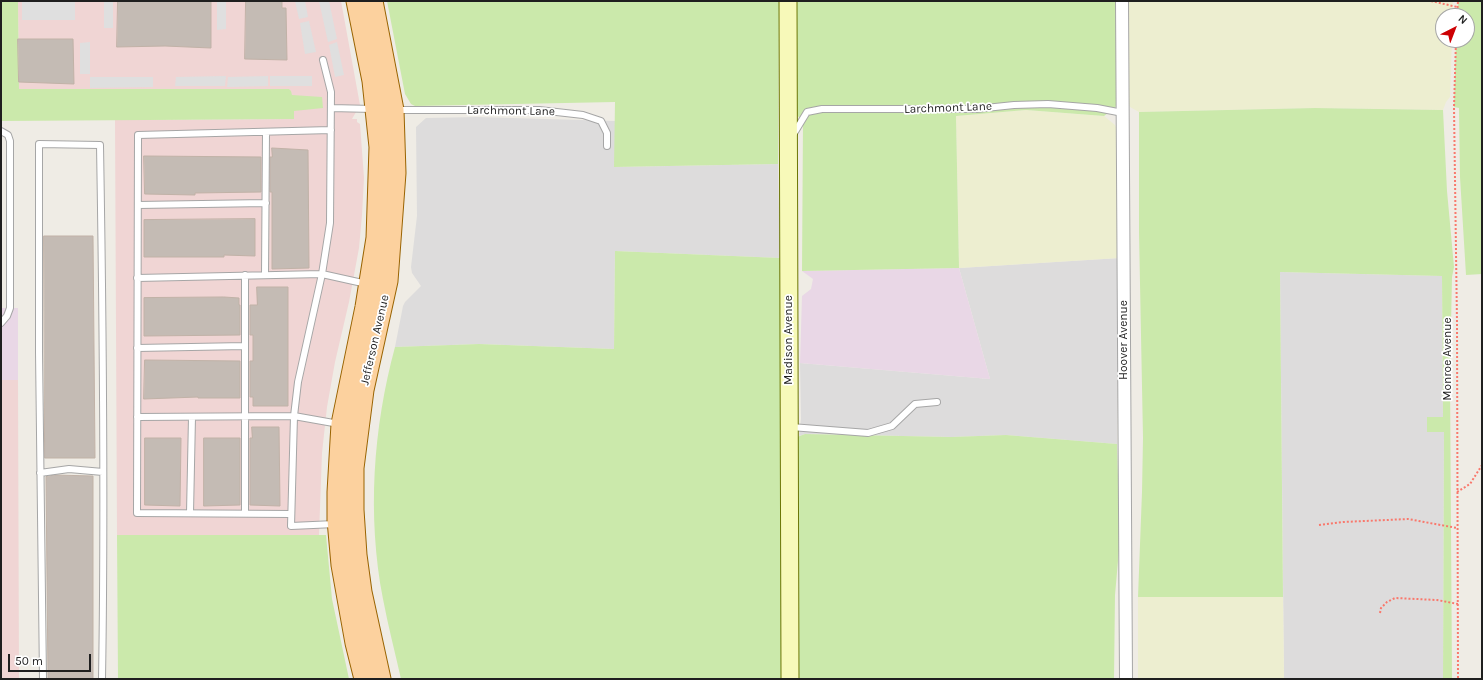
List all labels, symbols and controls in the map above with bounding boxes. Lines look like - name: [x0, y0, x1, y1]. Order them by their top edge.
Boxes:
- north arrow: [1435, 8, 1475, 48]
- text: N: [1455, 12, 1470, 27]
- street label: Larchmont Lane: [904, 99, 992, 117]
- street label: Larchmont Lane: [467, 103, 555, 119]
- street label: Jefferson Avenue: [358, 293, 392, 387]
- street label: Madison Avenue: [782, 295, 796, 385]
- street label: Hoover Avenue: [1117, 300, 1131, 380]
- street label: Monroe Avenue: [1441, 317, 1455, 401]
- scale bar: [10, 646, 93, 672]
- text: 50 m: [15, 654, 43, 668]

